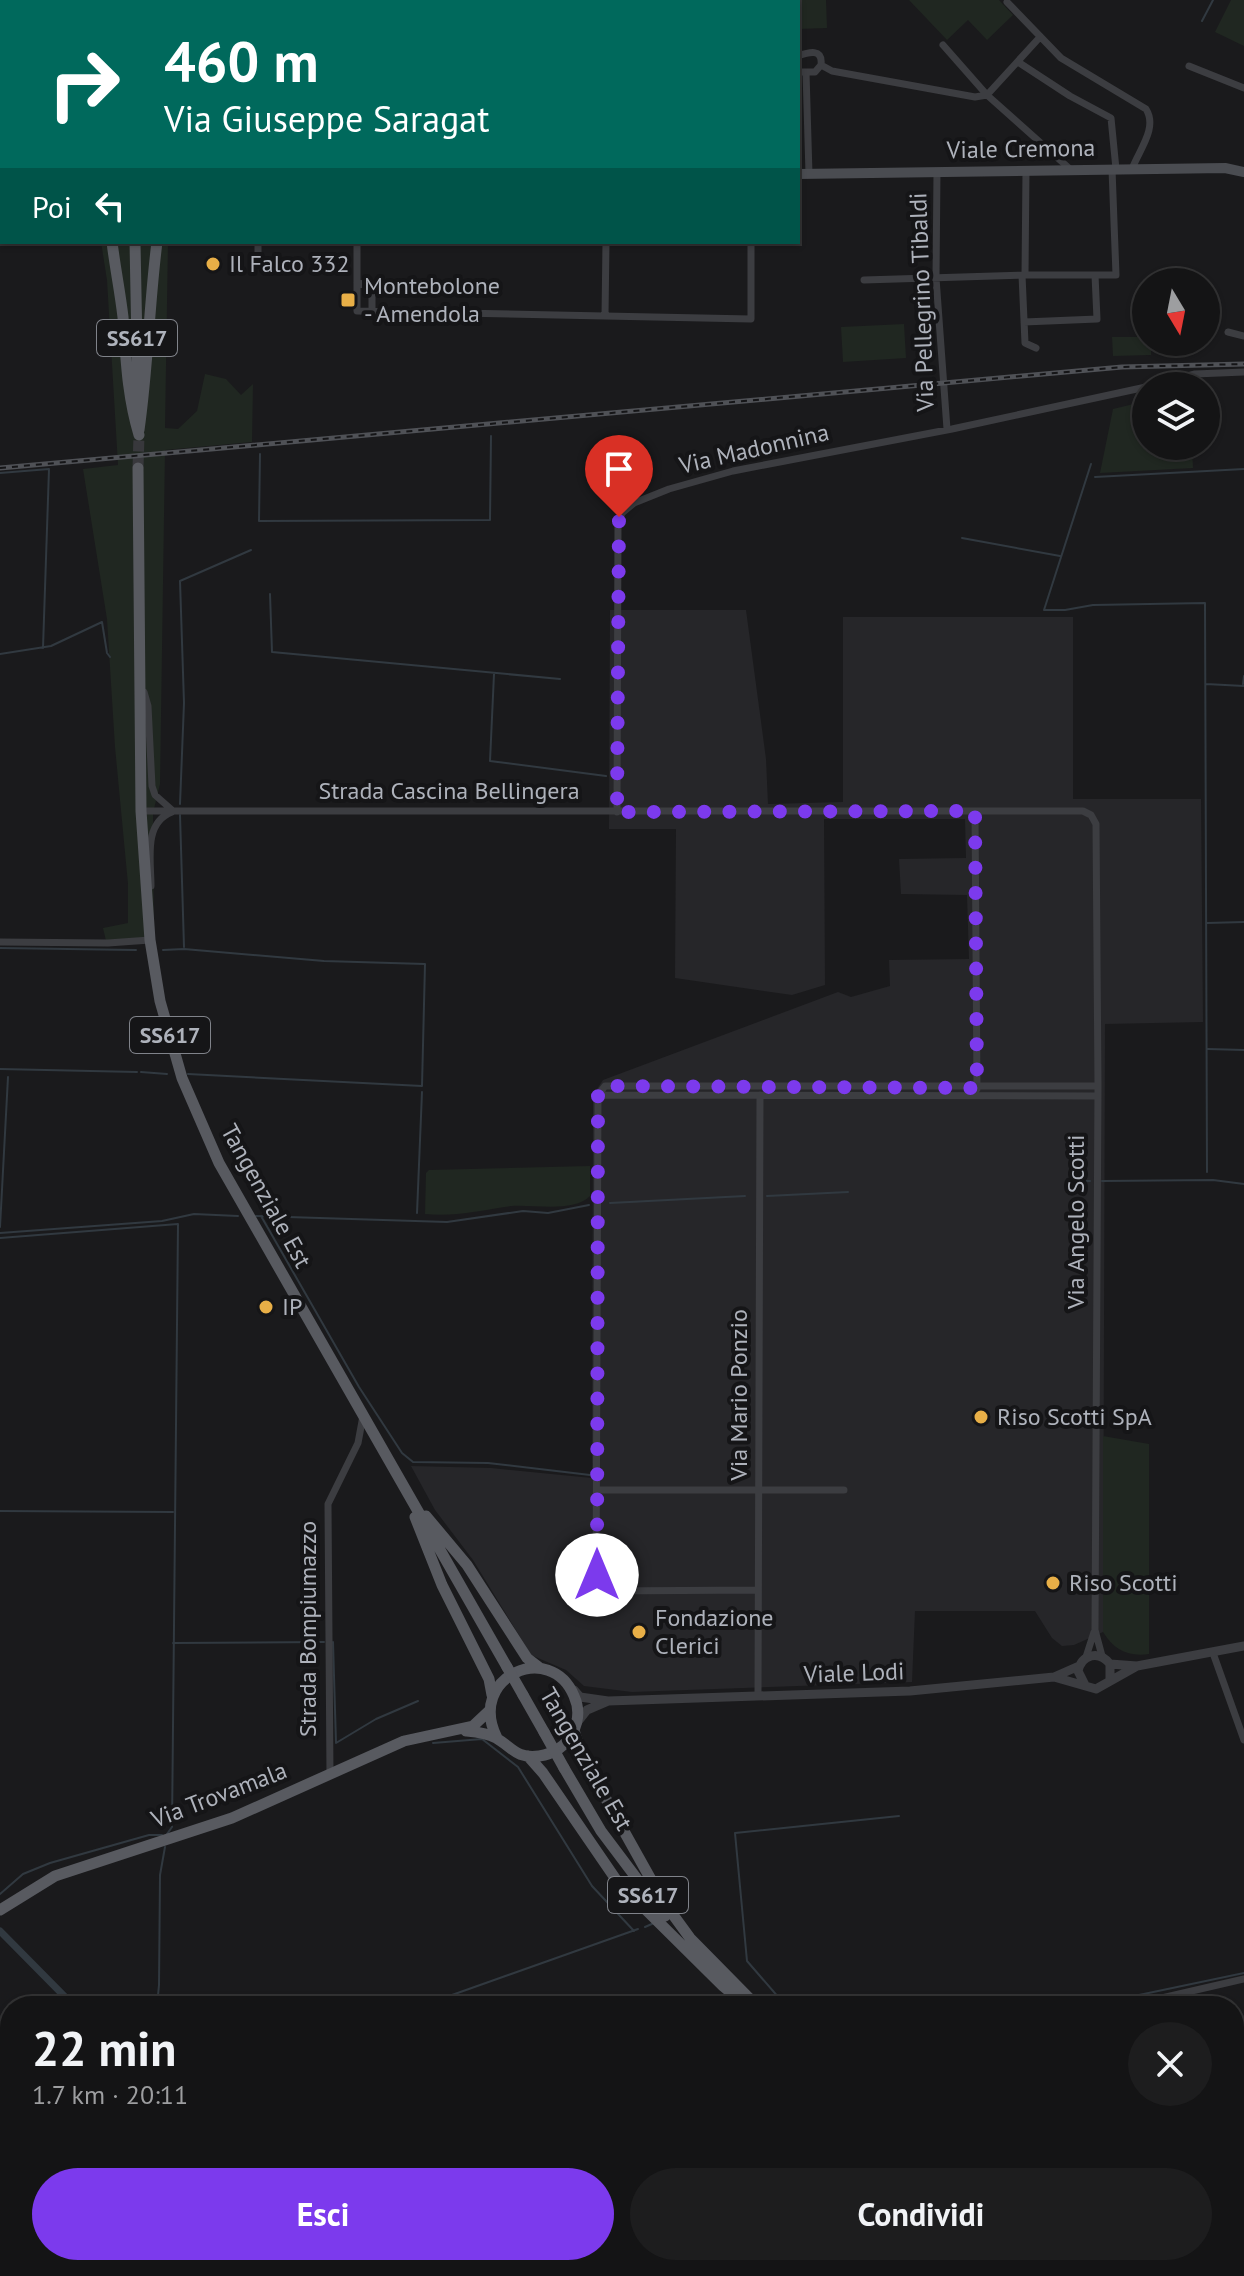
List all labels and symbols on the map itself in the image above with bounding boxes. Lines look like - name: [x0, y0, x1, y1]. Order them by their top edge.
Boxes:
- street label: Viale Cremona: [945, 132, 1096, 165]
- street label: Via Pellegrino Tibaldi: [902, 192, 941, 413]
- place label: Il Falco 332: [229, 248, 350, 279]
- marker: Il Falco 332: [204, 255, 222, 273]
- north arrow: [1132, 268, 1220, 356]
- place label: Montebolone - Amendola: [364, 270, 500, 329]
- marker: Montebolone - Amendola: [339, 291, 357, 309]
- road number: SS617: [97, 320, 177, 356]
- street label: Via Madonnina: [675, 416, 832, 481]
- pin: [585, 435, 653, 517]
- street label: Strada Cascina Bellingera: [318, 775, 580, 806]
- road number: SS617: [130, 1017, 210, 1053]
- street label: Tangenziale Est: [214, 1118, 319, 1273]
- street label: Via Angelo Scotti: [1060, 1135, 1091, 1310]
- place label: IP: [282, 1291, 302, 1322]
- marker: IP: [257, 1298, 275, 1316]
- street label: Via Mario Ponzio: [723, 1309, 754, 1482]
- place label: Riso Scotti SpA: [997, 1401, 1152, 1432]
- marker: Riso Scotti SpA: [972, 1408, 990, 1426]
- street label: Strada Bompiumazzo: [292, 1521, 323, 1737]
- position arrow: [555, 1533, 639, 1617]
- place label: Riso Scotti: [1069, 1567, 1178, 1598]
- marker: Riso Scotti: [1044, 1574, 1062, 1592]
- place label: Fondazione Clerici: [655, 1602, 774, 1661]
- marker: Fondazione Clerici: [630, 1623, 648, 1641]
- street label: Viale Lodi: [802, 1655, 905, 1690]
- street label: Tangenziale Est: [533, 1682, 640, 1836]
- street label: Via Trovamala: [146, 1754, 291, 1835]
- road number: SS617: [608, 1877, 688, 1913]

